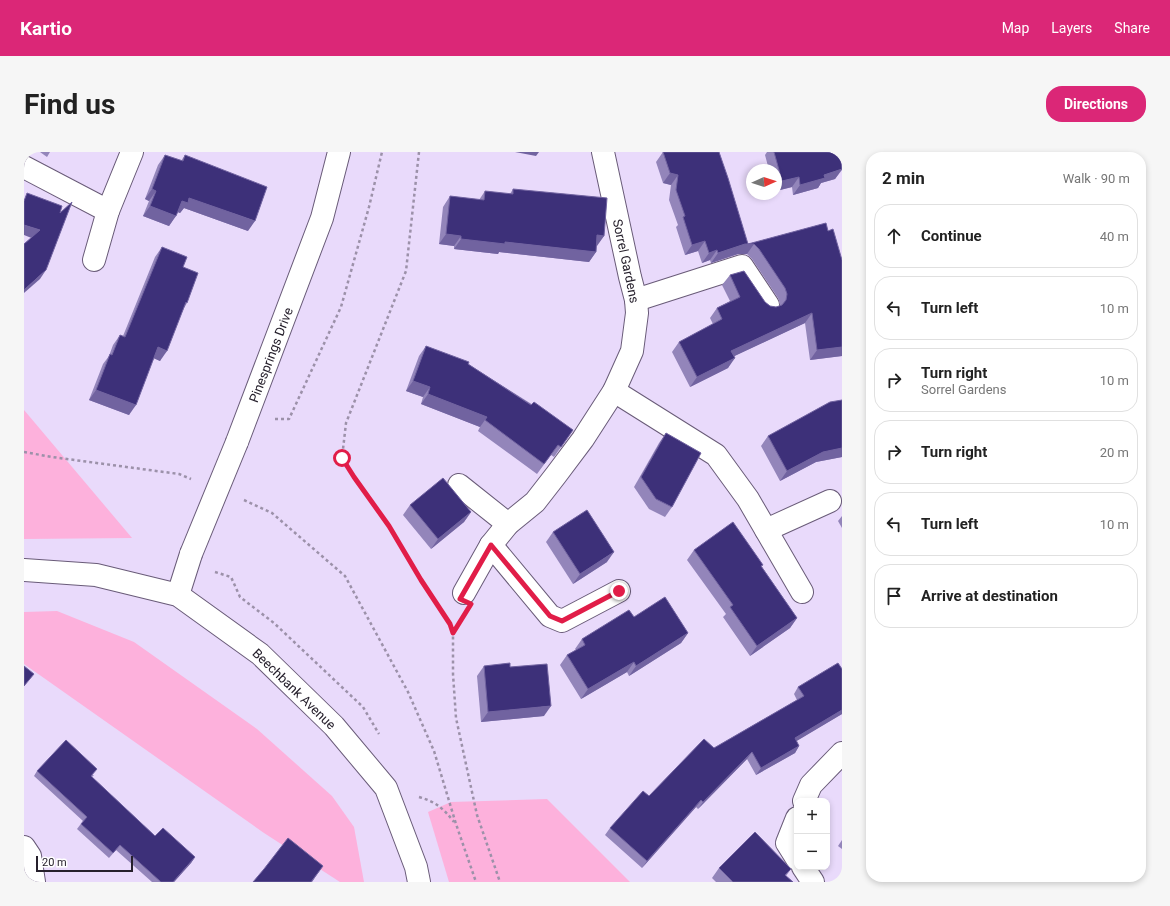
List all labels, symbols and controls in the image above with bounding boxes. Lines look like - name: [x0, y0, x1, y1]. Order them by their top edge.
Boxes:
- text: Kartio: [20, 17, 72, 40]
- text: Map: [1002, 20, 1029, 36]
- text: Layers: [1051, 20, 1092, 36]
- text: Share: [1114, 20, 1150, 36]
- button: Directions: [1046, 86, 1146, 122]
- text: Find us: [24, 88, 115, 121]
- north arrow: [746, 164, 782, 200]
- text: 2 min: [882, 168, 925, 188]
- text: Walk · 90 m: [1063, 171, 1130, 186]
- street label: Sorrel Gardens: [610, 218, 642, 305]
- icon: ahead: [883, 225, 905, 247]
- text: Continue: [921, 227, 982, 245]
- text: 40 m: [1100, 229, 1129, 244]
- icon: left: [883, 297, 905, 319]
- text: Turn left: [921, 299, 978, 317]
- text: 10 m: [1100, 301, 1129, 316]
- street label: Pinesprings Drive: [246, 305, 296, 405]
- text: Turn right: [921, 364, 987, 382]
- icon: right: [883, 369, 905, 391]
- text: 10 m: [1100, 373, 1129, 388]
- text: Sorrel Gardens: [921, 382, 1006, 397]
- icon: right: [883, 441, 905, 463]
- text: Turn right: [921, 443, 987, 461]
- text: 20 m: [1100, 445, 1129, 460]
- route start: [333, 449, 351, 467]
- icon: left: [883, 513, 905, 535]
- text: Turn left: [921, 515, 978, 533]
- text: 10 m: [1100, 517, 1129, 532]
- route end: [610, 582, 628, 600]
- icon: arrive: [883, 585, 905, 607]
- text: Arrive at destination: [921, 587, 1058, 605]
- street label: Beechbank Avenue: [249, 645, 339, 733]
- map controls: [794, 798, 830, 870]
- button: +: [794, 798, 830, 834]
- button: −: [794, 834, 830, 870]
- scale bar: [36, 854, 133, 873]
- text: 20 m: [42, 856, 67, 869]

